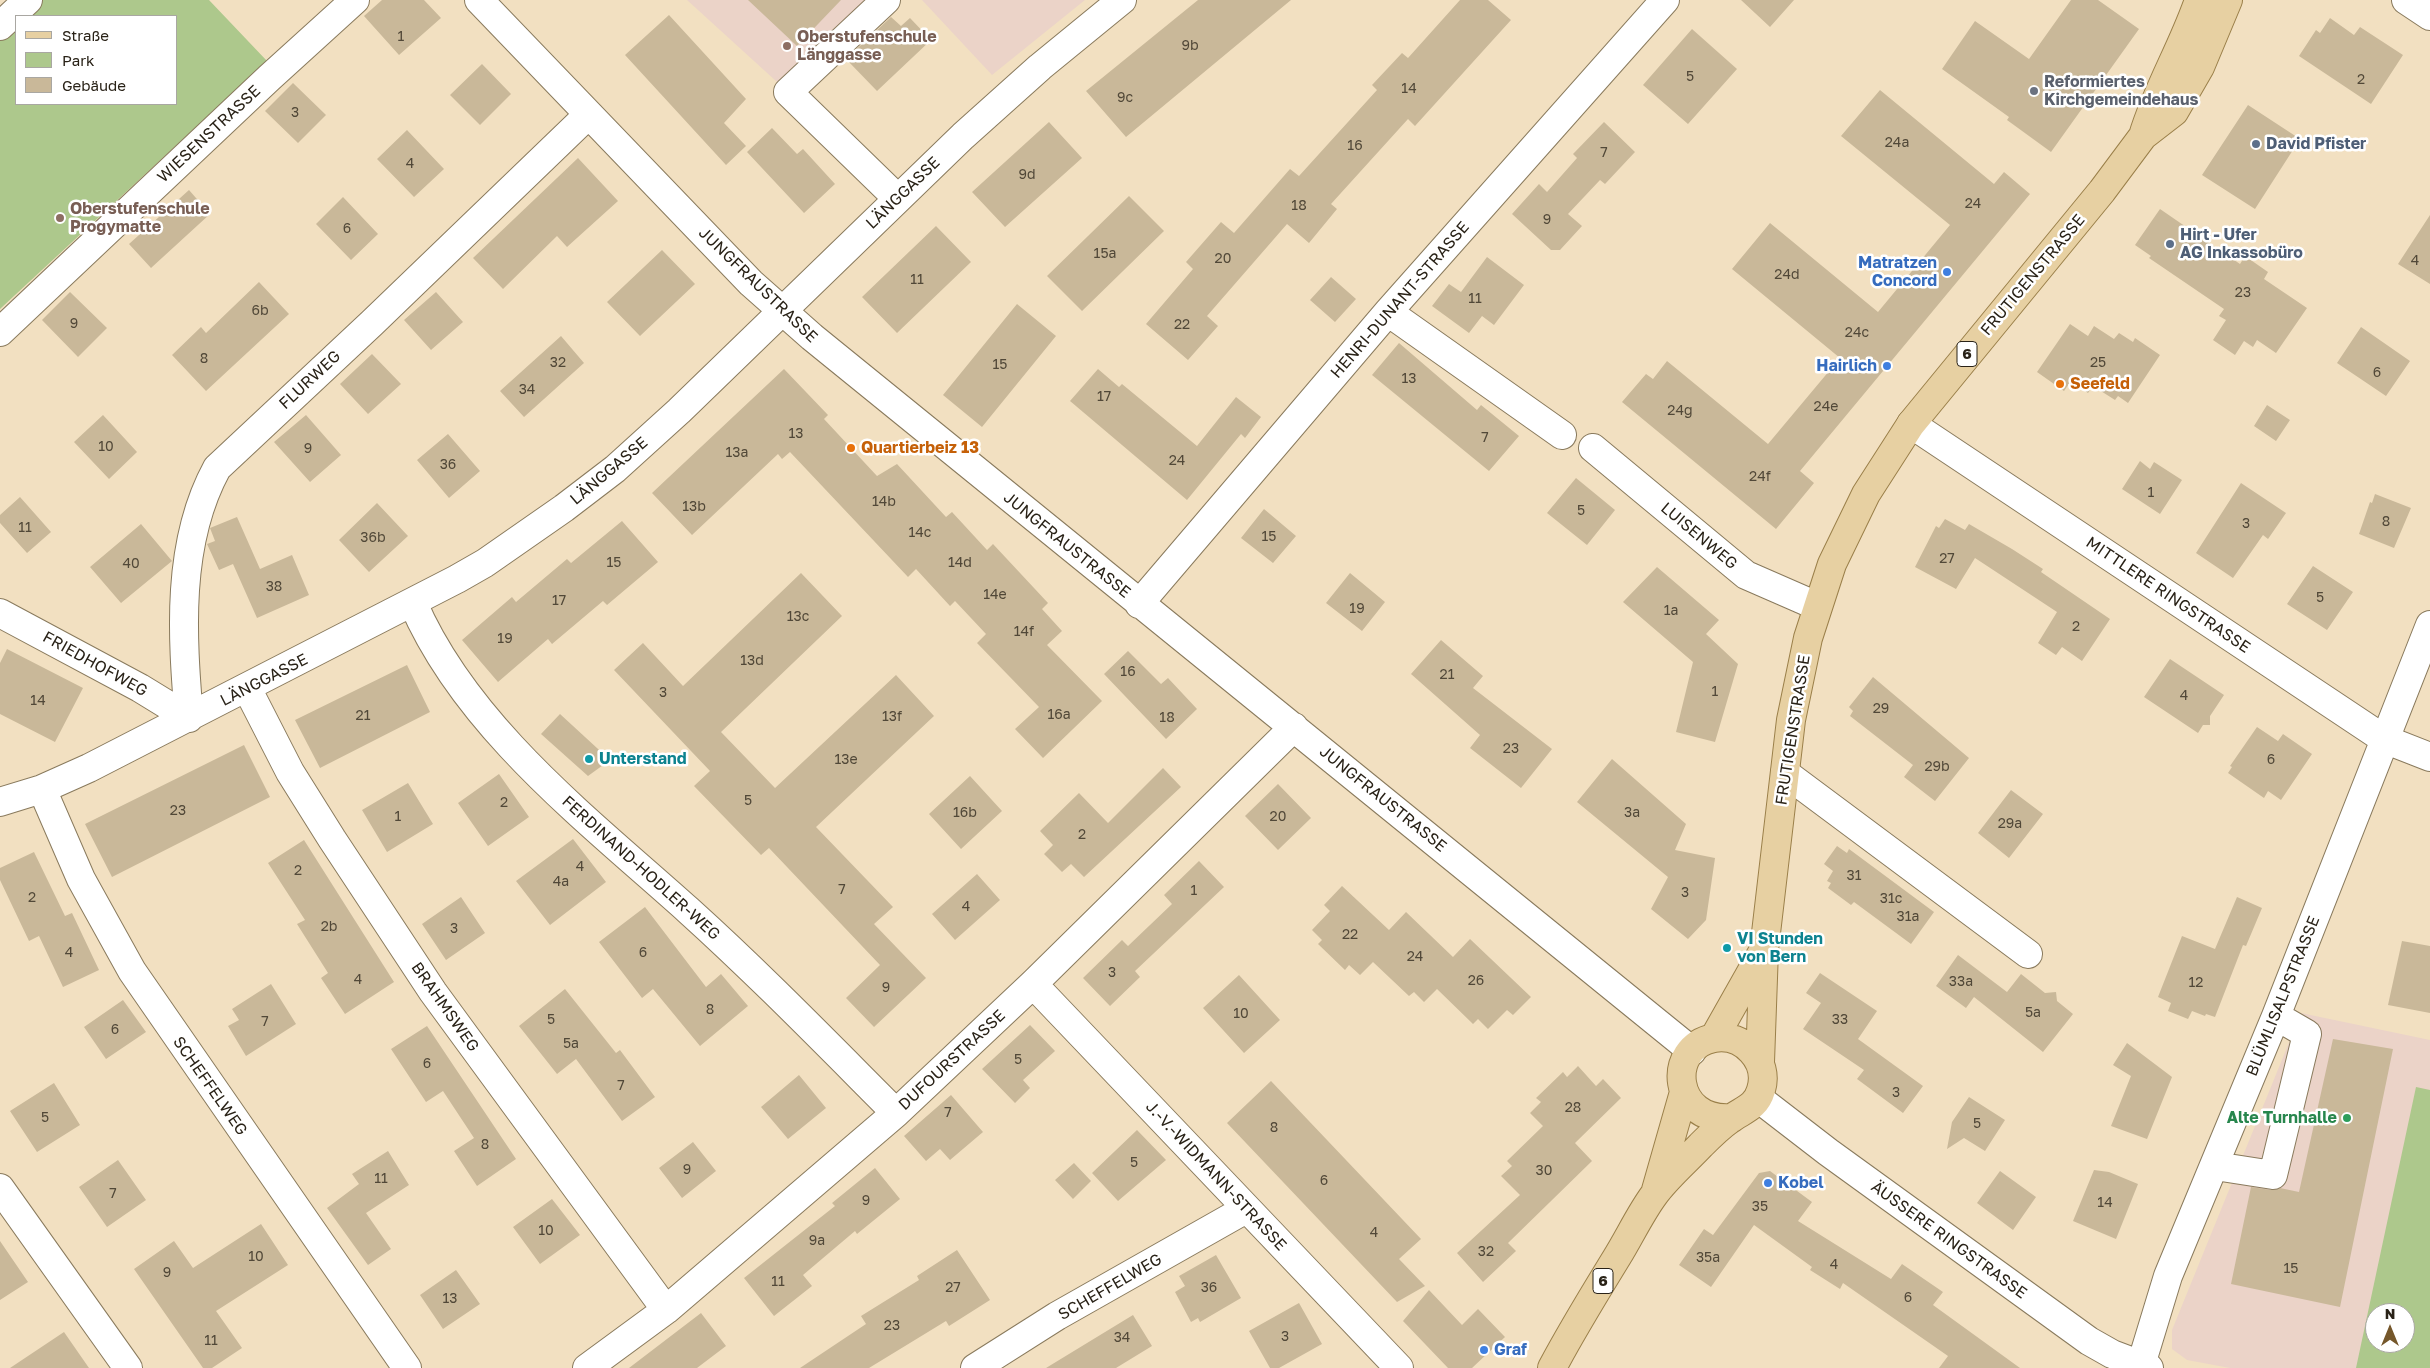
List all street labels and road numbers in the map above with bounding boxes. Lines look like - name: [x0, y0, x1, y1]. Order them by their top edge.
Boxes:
- street label: WIESENSTRASSE: [153, 81, 265, 187]
- street label: LÄNGGASSE: [862, 153, 944, 233]
- street label: FRUTIGENSTRASSE: [1977, 211, 2089, 339]
- street label: HENRI-DUNANT-STRASSE: [1327, 218, 1473, 382]
- street label: JUNGFRAUSTRASSE: [695, 223, 821, 347]
- road number: 6: [1957, 342, 1977, 366]
- street label: FLURWEG: [275, 347, 345, 413]
- street label: LÄNGGASSE: [566, 433, 652, 509]
- street label: JUNGFRAUSTRASSE: [1000, 488, 1134, 602]
- street label: LUISENWEG: [1657, 498, 1741, 574]
- street label: MITTLERE RINGSTRASSE: [2082, 533, 2254, 657]
- street label: FRIEDHOFWEG: [39, 627, 151, 701]
- street label: LÄNGGASSE: [217, 650, 311, 710]
- street label: FRUTIGENSTRASSE: [1772, 654, 1814, 806]
- street label: JUNGFRAUSTRASSE: [1316, 742, 1450, 856]
- street label: FERDINAND-HODLER-WEG: [558, 792, 724, 944]
- street label: BLÜMLISALPSTRASSE: [2242, 913, 2324, 1079]
- street label: BRAHMSWEG: [407, 959, 483, 1055]
- street label: DUFOURSTRASSE: [895, 1006, 1009, 1114]
- street label: SCHEFFELWEG: [169, 1033, 251, 1139]
- street label: J.-V.-WIDMANN-STRASSE: [1142, 1097, 1290, 1255]
- street label: ÄUSSERE RINGSTRASSE: [1867, 1177, 2031, 1303]
- street label: SCHEFFELWEG: [1055, 1250, 1165, 1324]
- road number: 6: [1593, 1268, 1613, 1294]

